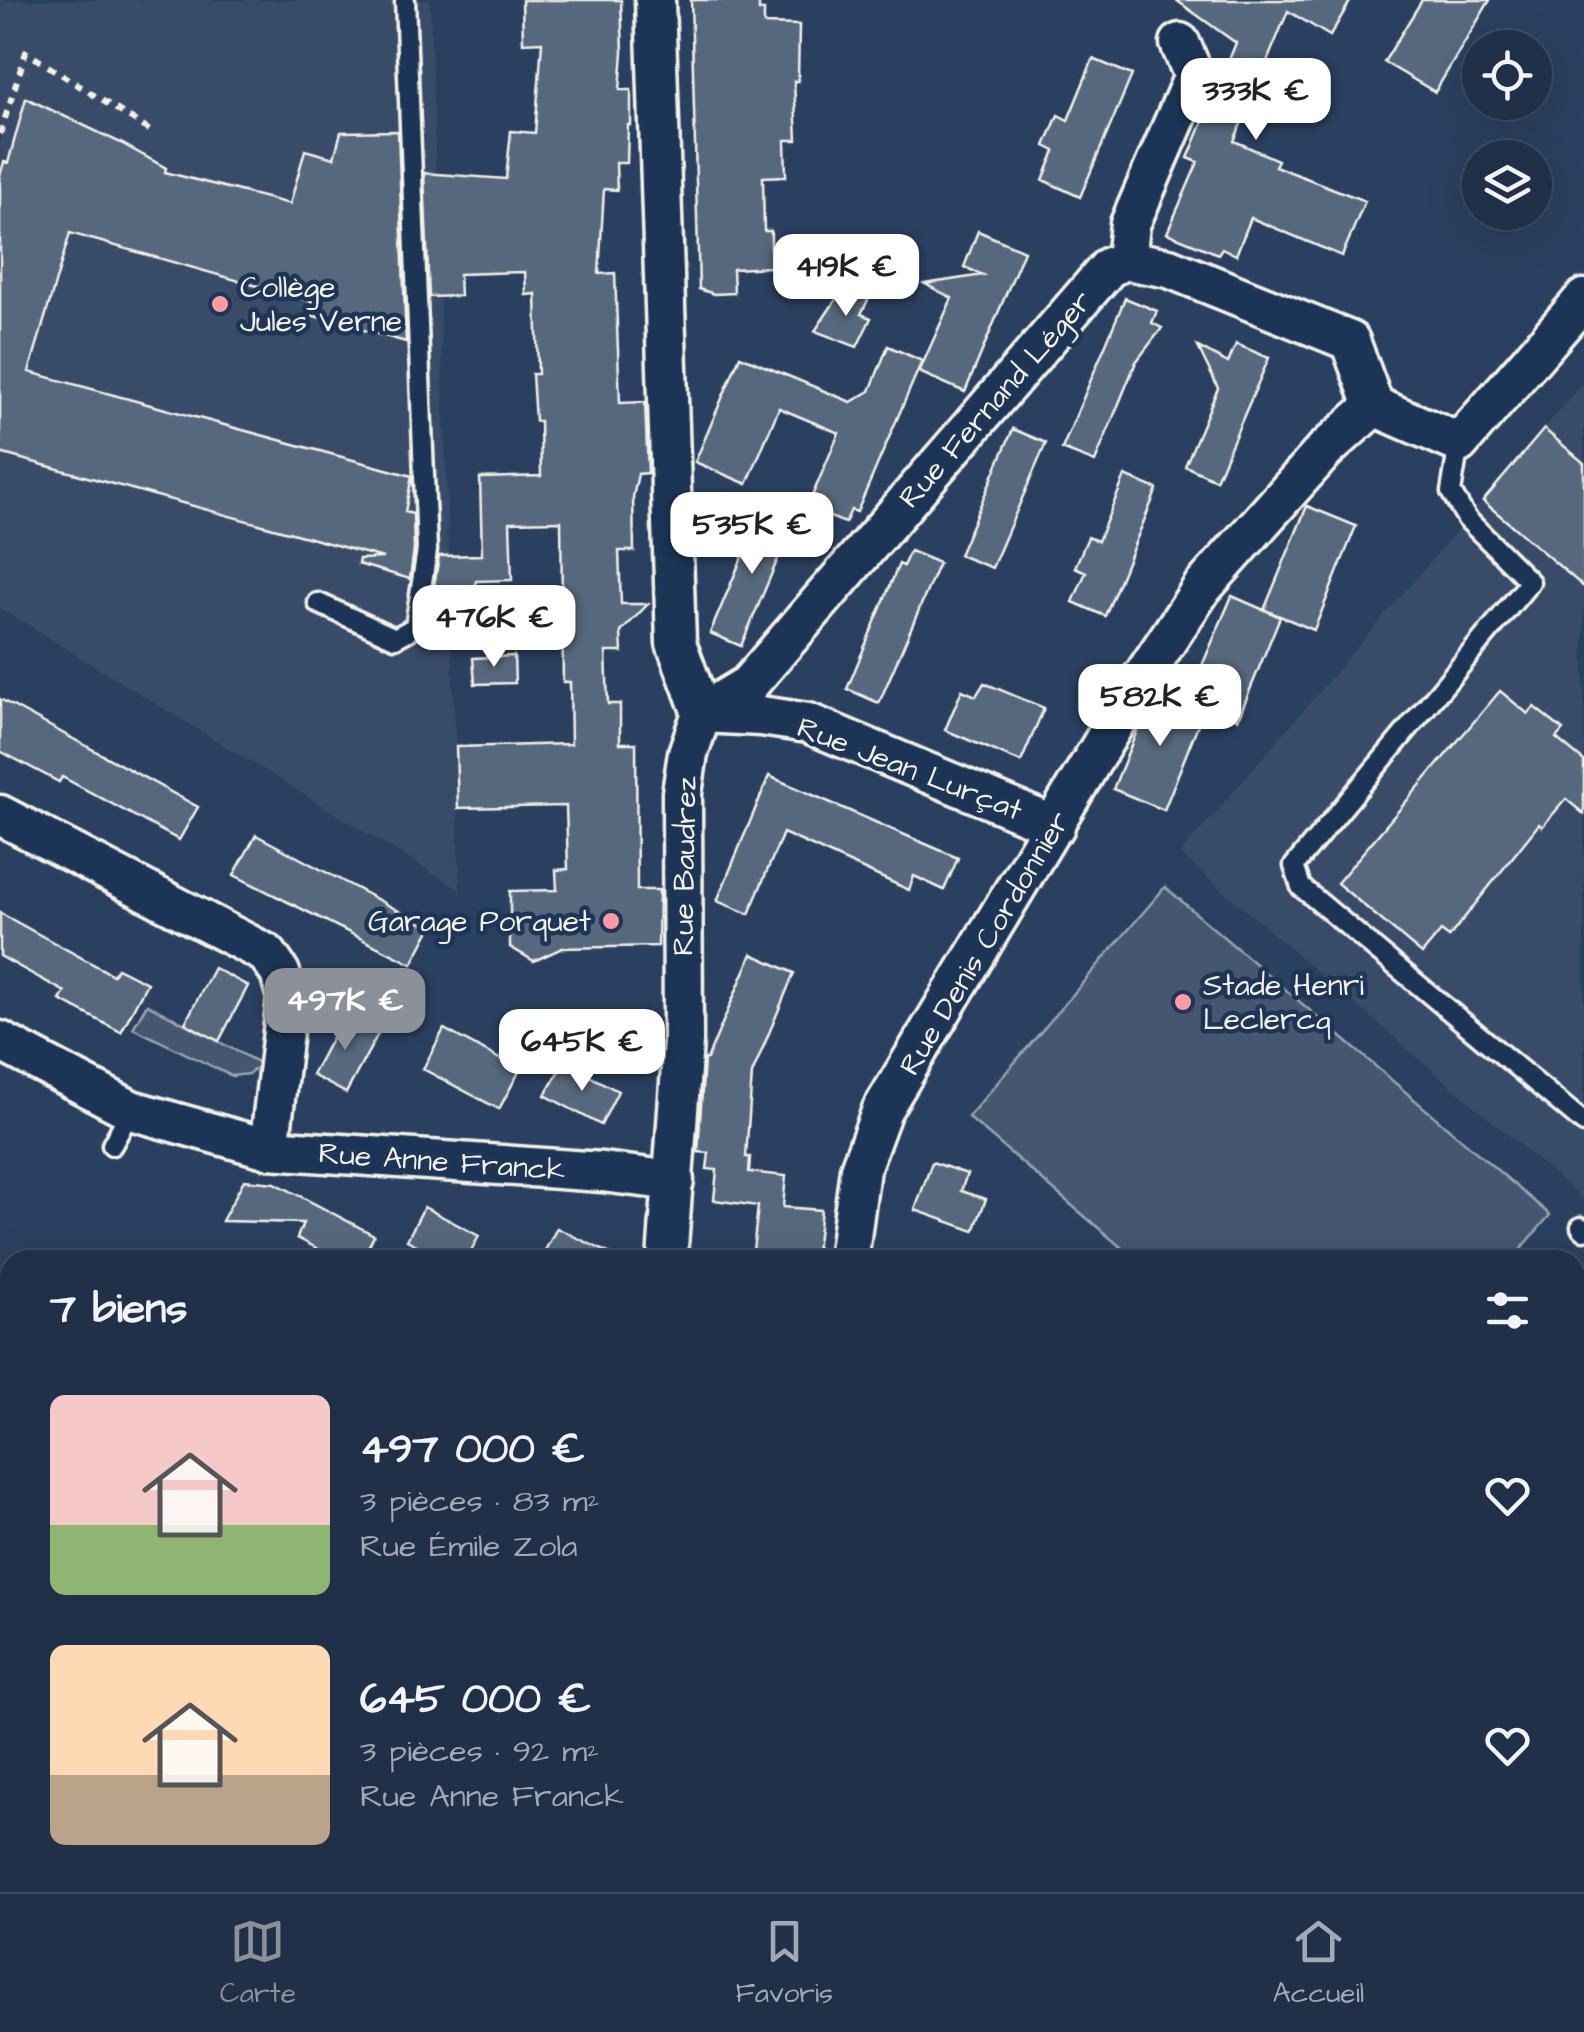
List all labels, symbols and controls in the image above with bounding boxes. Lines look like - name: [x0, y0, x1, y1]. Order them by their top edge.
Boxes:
- map controls: [1462, 30, 1552, 230]
- button: locate: [1462, 30, 1552, 120]
- pin: 333K €: [1175, 58, 1337, 143]
- text: 333K €: [1203, 68, 1309, 113]
- button: layers: [1462, 140, 1552, 230]
- pin: 419K €: [765, 234, 927, 319]
- text: 419K €: [795, 244, 897, 289]
- place label: Collège Jules Verne: [240, 267, 402, 343]
- street label: Rue Fernand Léger: [889, 282, 1103, 518]
- marker: Collège Jules Verne: [209, 293, 231, 315]
- pin: 535K €: [671, 492, 833, 577]
- text: 535K €: [692, 502, 812, 547]
- pin: 476K €: [413, 585, 575, 670]
- text: 476K €: [434, 595, 554, 640]
- pin: 582K €: [1079, 664, 1241, 749]
- text: 582K €: [1100, 674, 1220, 719]
- street label: Rue Jean Lurçat: [791, 707, 1028, 831]
- street label: Rue Baudrez: [662, 776, 708, 956]
- street label: Rue Denis Cordonnier: [889, 804, 1080, 1084]
- place label: Garage Porquet: [368, 901, 591, 944]
- marker: Garage Porquet: [600, 910, 622, 932]
- place label: Stade Henri Leclercq: [1203, 965, 1364, 1041]
- pin: 497K €: [264, 968, 426, 1053]
- text: 497K €: [286, 978, 404, 1023]
- marker: Stade Henri Leclercq: [1172, 991, 1194, 1013]
- pin: 645K €: [501, 1009, 663, 1094]
- text: 645K €: [521, 1019, 643, 1064]
- street label: Rue Anne Franck: [317, 1132, 567, 1192]
- text: 7 biens: [50, 1281, 187, 1339]
- icon: filters: [1480, 1283, 1535, 1338]
- text: 497 000 €: [360, 1421, 585, 1479]
- icon: home: [130, 1435, 250, 1555]
- icon: heart: [1480, 1468, 1535, 1523]
- text: 3 pièces · 83 m²: [360, 1479, 600, 1524]
- text: Rue Émile Zola: [360, 1524, 577, 1569]
- text: 645 000 €: [360, 1671, 591, 1729]
- icon: home: [130, 1685, 250, 1805]
- icon: heart: [1480, 1718, 1535, 1773]
- text: 3 pièces · 92 m²: [360, 1729, 599, 1774]
- text: Rue Anne Franck: [360, 1774, 624, 1819]
- tab: Carte: [220, 1914, 296, 2013]
- tab: Favoris: [735, 1914, 833, 2013]
- tab: Accueil: [1273, 1914, 1364, 2013]

